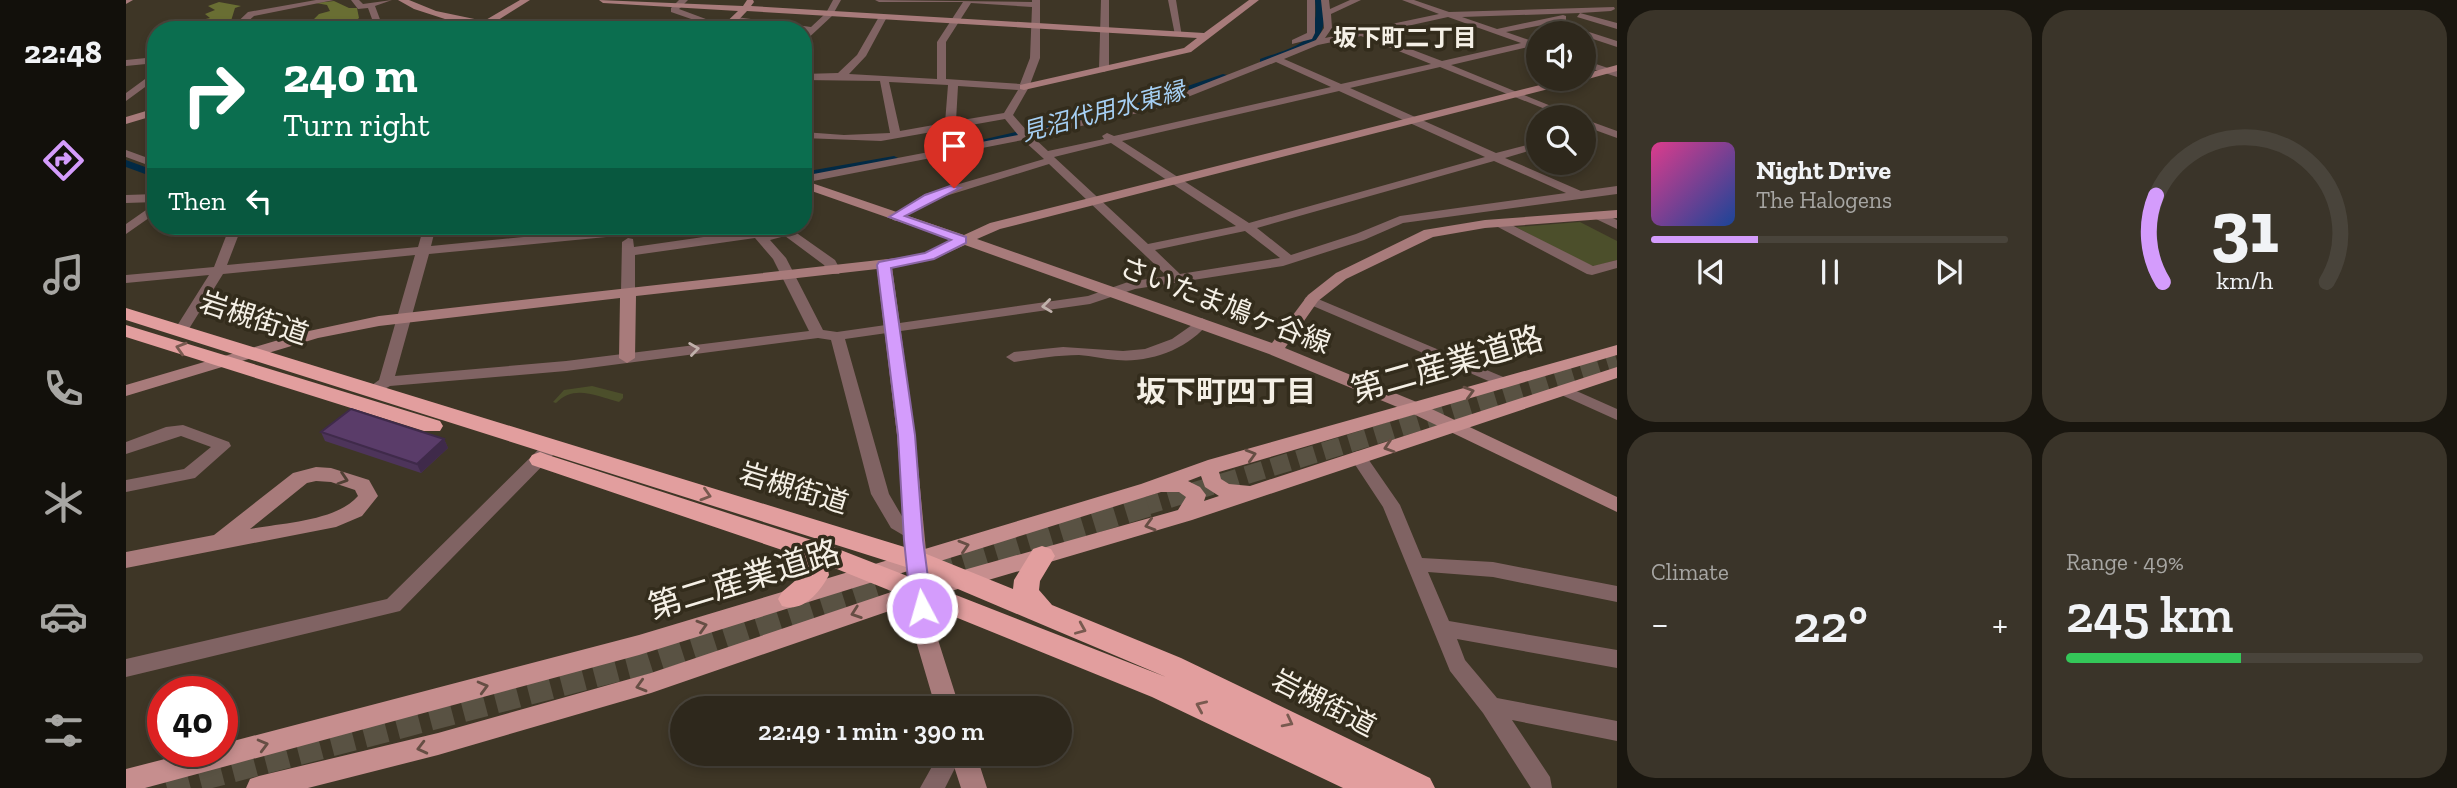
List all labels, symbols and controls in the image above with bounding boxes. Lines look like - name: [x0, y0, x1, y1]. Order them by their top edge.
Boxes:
- map controls: [1526, 21, 1596, 175]
- button: sound: [1526, 21, 1596, 91]
- district label: 坂下町二丁目: [1333, 23, 1477, 52]
- text: 22:48: [24, 33, 102, 71]
- text: 240 m: [283, 46, 418, 105]
- icon: right: [168, 49, 259, 140]
- water label: 見沼代用水東縁: [1018, 74, 1191, 147]
- button: search: [1526, 105, 1596, 175]
- text: Turn right: [283, 106, 430, 144]
- pin: [924, 116, 984, 188]
- icon: arrive: [935, 127, 973, 165]
- icon: directions: [39, 136, 88, 185]
- text: Night Drive: [1756, 154, 1891, 186]
- icon: left: [240, 182, 278, 220]
- text: 31: [2210, 184, 2279, 272]
- text: Then: [168, 185, 226, 217]
- text: The Halogens: [1756, 186, 1892, 214]
- icon: music: [39, 250, 88, 299]
- street label: さいたま鳩ヶ谷線: [1115, 250, 1335, 360]
- icon: previous: [1692, 253, 1730, 291]
- icon: pause: [1811, 253, 1849, 291]
- icon: next: [1930, 253, 1968, 291]
- text: km/h: [2216, 265, 2273, 295]
- street label: 岩槻街道: [196, 285, 312, 351]
- one-way arrow: [1041, 298, 1053, 313]
- street label: 第二産業道路: [1346, 318, 1548, 410]
- one-way arrow: [176, 341, 188, 356]
- one-way arrow: [689, 341, 700, 356]
- icon: phone: [39, 364, 88, 413]
- district label: 坂下町四丁目: [1136, 374, 1316, 410]
- one-way arrow: [1463, 386, 1475, 400]
- one-way arrow: [1383, 439, 1396, 453]
- one-way arrow: [1245, 449, 1257, 464]
- street label: 岩槻街道: [736, 456, 852, 520]
- one-way arrow: [337, 471, 349, 486]
- icon: climate: [39, 478, 88, 527]
- one-way arrow: [699, 487, 711, 502]
- one-way arrow: [1144, 516, 1156, 531]
- street label: 第二産業道路: [644, 531, 844, 627]
- one-way arrow: [958, 539, 970, 554]
- text: Range · 49%: [2066, 548, 2184, 576]
- text: Climate: [1651, 558, 1729, 586]
- position arrow: [885, 571, 959, 645]
- text: 245 km: [2066, 583, 2233, 645]
- icon: car: [39, 592, 88, 641]
- text: 22°: [1793, 593, 1868, 655]
- text: −: [1651, 601, 1669, 647]
- text: +: [1992, 601, 2008, 647]
- one-way arrow: [851, 605, 863, 619]
- one-way arrow: [695, 620, 708, 634]
- one-way arrow: [1074, 620, 1086, 634]
- street label: 岩槻街道: [1267, 663, 1381, 743]
- speed limit sign: 40: [147, 676, 238, 767]
- one-way arrow: [635, 678, 647, 692]
- one-way arrow: [477, 680, 489, 695]
- one-way arrow: [1196, 700, 1209, 714]
- icon: filters: [39, 706, 88, 755]
- one-way arrow: [1281, 714, 1293, 728]
- text: 22:49 · 1 min · 390 m: [758, 715, 984, 747]
- one-way arrow: [257, 739, 269, 753]
- one-way arrow: [416, 740, 428, 754]

